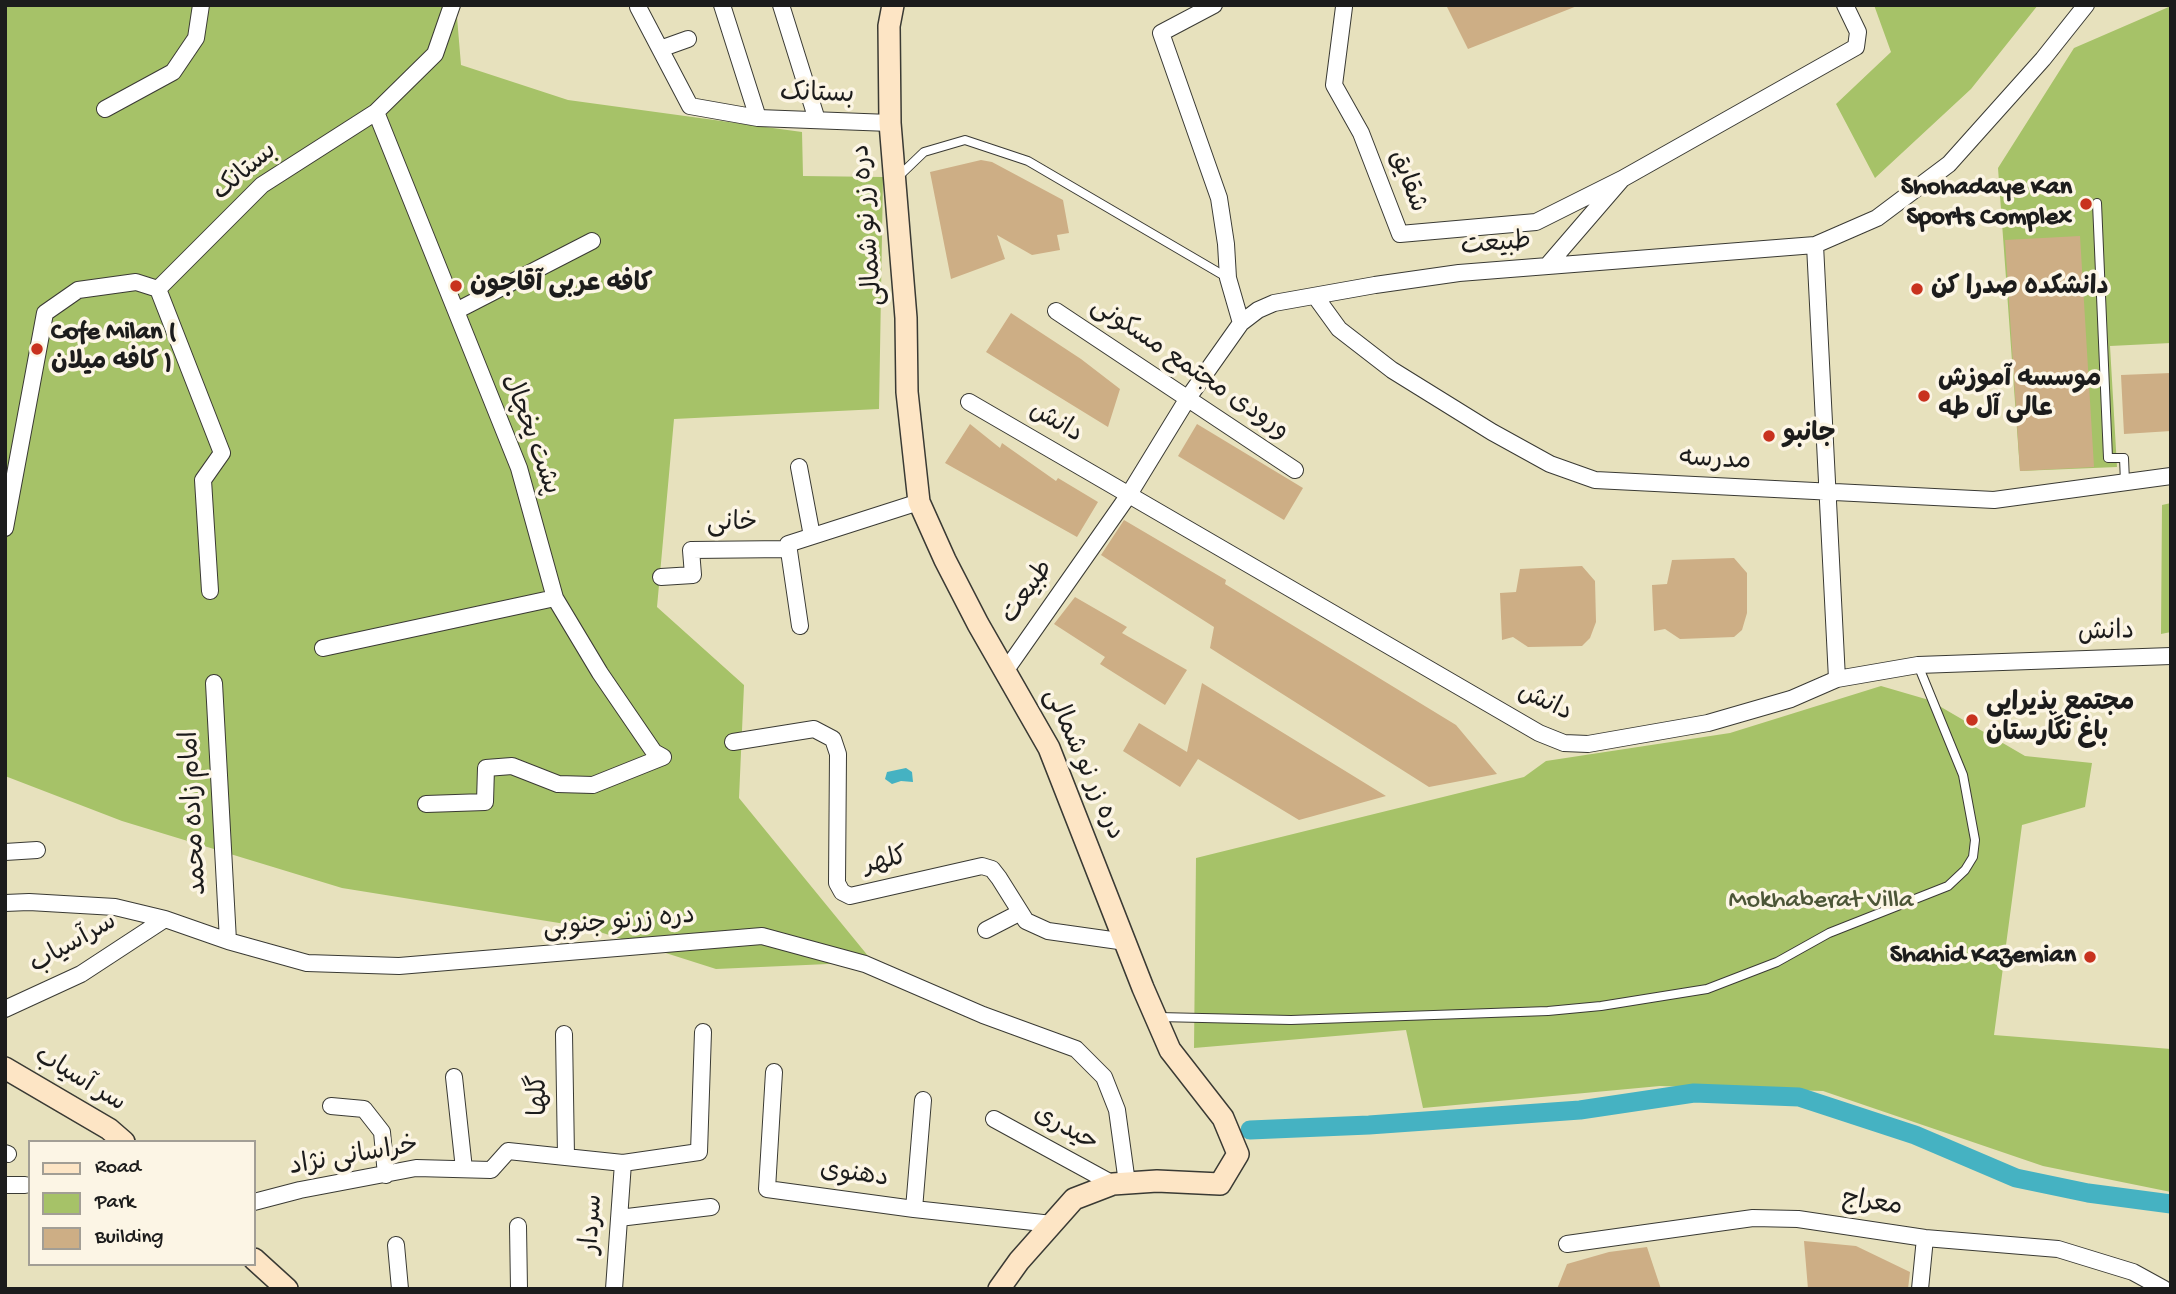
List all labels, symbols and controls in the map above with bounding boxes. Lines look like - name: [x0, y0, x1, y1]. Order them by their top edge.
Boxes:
- street label: بستانک: [779, 79, 855, 113]
- street label: بستانک: [207, 137, 285, 209]
- street label: دره زر نو شمالی: [847, 143, 893, 307]
- street label: شقایق: [1380, 147, 1432, 217]
- place label: Shohadaye Kan Sports Complex: [1901, 173, 2072, 234]
- marker: Shohadaye Kan Sports Complex: [2078, 196, 2094, 212]
- street label: طبیعت: [1459, 227, 1533, 265]
- place label: کافه عربی آقاجون: [470, 270, 652, 302]
- place label: دانشکده صدرا کن: [1931, 273, 2108, 305]
- marker: کافه عربی آقاجون: [448, 278, 464, 294]
- marker: دانشکده صدرا کن: [1909, 281, 1925, 297]
- street label: ورودی مجتمع مسکونی: [1084, 292, 1294, 448]
- place label: Cofe Milan ( کافه میلان ): [51, 318, 176, 380]
- marker: Cofe Milan ( کافه میلان ): [29, 341, 45, 357]
- place label: موسسه آموزش عالی آل طه: [1938, 365, 2101, 426]
- street label: پشت یخچال: [493, 370, 565, 500]
- marker: موسسه آموزش عالی آل طه: [1916, 388, 1932, 404]
- street label: دانش: [1023, 396, 1087, 452]
- place label: جانبو: [1783, 420, 1836, 452]
- marker: جانبو: [1761, 428, 1777, 444]
- street label: مدرسه: [1678, 445, 1752, 479]
- street label: خانی: [707, 509, 757, 541]
- street label: طبیعت: [996, 555, 1062, 631]
- street label: دانش: [2077, 617, 2135, 651]
- street label: دانش: [1512, 678, 1576, 730]
- street label: دره زر نو شمالی: [1035, 685, 1129, 845]
- place label: مجتمع پذیرایی باغ نگارستان: [1986, 689, 2134, 750]
- marker: مجتمع پذیرایی باغ نگارستان: [1964, 712, 1980, 728]
- street label: امام زاده محمد: [176, 730, 216, 896]
- street label: کلهر: [861, 843, 911, 883]
- park label: Mokhaberat Villa: [1728, 886, 1914, 918]
- street label: دره زرنو جنوبی: [542, 902, 696, 946]
- street label: سرآسیاب: [25, 908, 123, 982]
- place label: Shahid Kazemian: [1890, 941, 2076, 973]
- marker: Shahid Kazemian: [2082, 949, 2098, 965]
- street label: سر آسیاب: [28, 1042, 130, 1120]
- street label: گلها: [525, 1074, 557, 1116]
- street label: حیدری: [1027, 1100, 1103, 1160]
- street label: خراسانی نژاد: [287, 1131, 421, 1185]
- legend: [28, 1140, 256, 1266]
- text: Road: [95, 1156, 141, 1181]
- street label: دهنوی: [818, 1156, 890, 1196]
- street label: معراج: [1839, 1185, 1905, 1225]
- text: Park: [95, 1191, 135, 1216]
- street label: سردار: [576, 1193, 612, 1255]
- text: Building: [95, 1226, 164, 1251]

